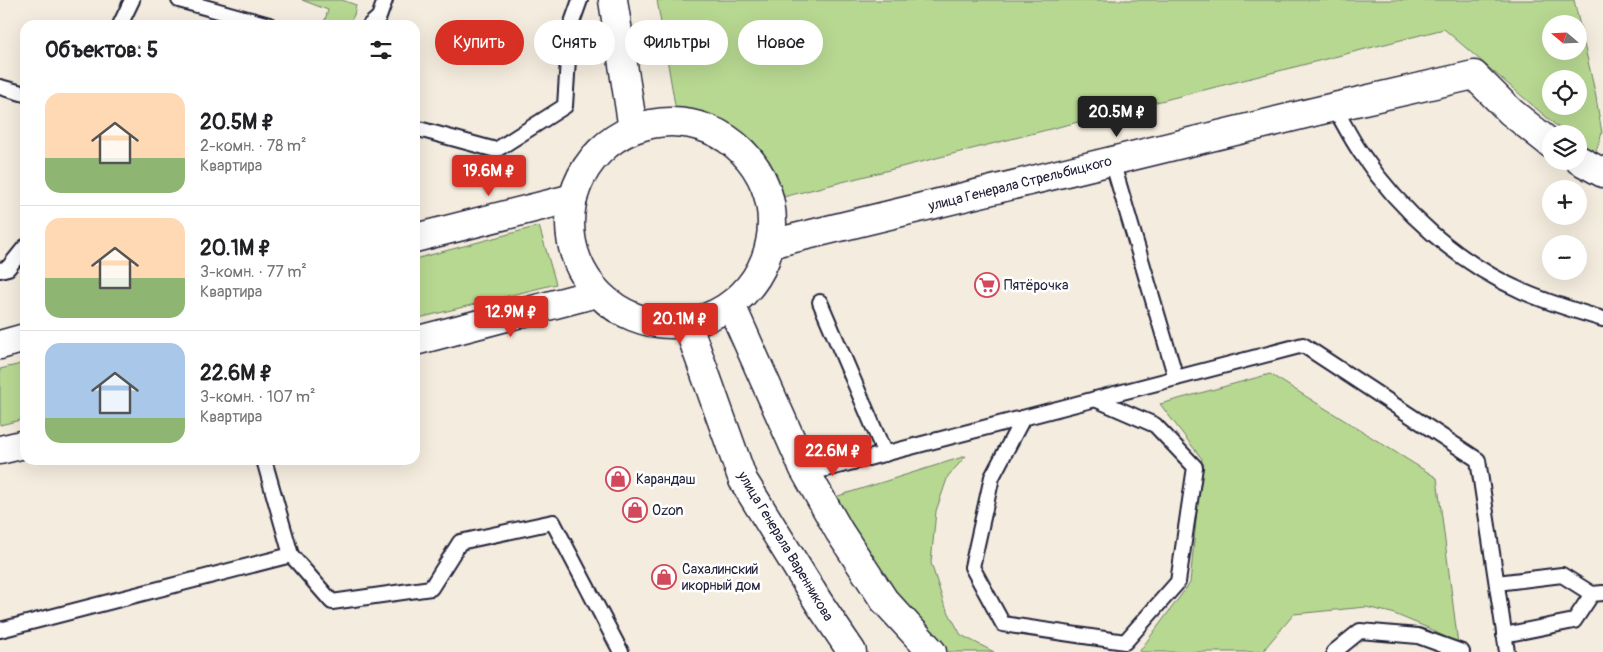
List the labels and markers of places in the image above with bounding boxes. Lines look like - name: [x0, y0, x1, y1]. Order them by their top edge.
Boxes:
- pin: 20.5M ₽: [1071, 96, 1163, 138]
- pin: 19.6M ₽: [443, 154, 535, 197]
- supermarket icon: Пятёрочка: [974, 272, 1000, 298]
- place label: Пятёрочка: [1004, 277, 1068, 294]
- pin: 12.9M ₽: [465, 296, 557, 338]
- pin: 20.1M ₽: [634, 302, 726, 345]
- pin: 22.6M ₽: [787, 434, 879, 477]
- shop icon: Карандаш: [605, 466, 631, 492]
- place label: Карандаш: [636, 471, 696, 488]
- shop icon: Ozon: [622, 497, 648, 523]
- place label: Ozon: [652, 502, 684, 519]
- place label: Сахалинский икорный дом: [682, 561, 760, 594]
- shop icon: Сахалинский икорный дом: [651, 564, 677, 590]

